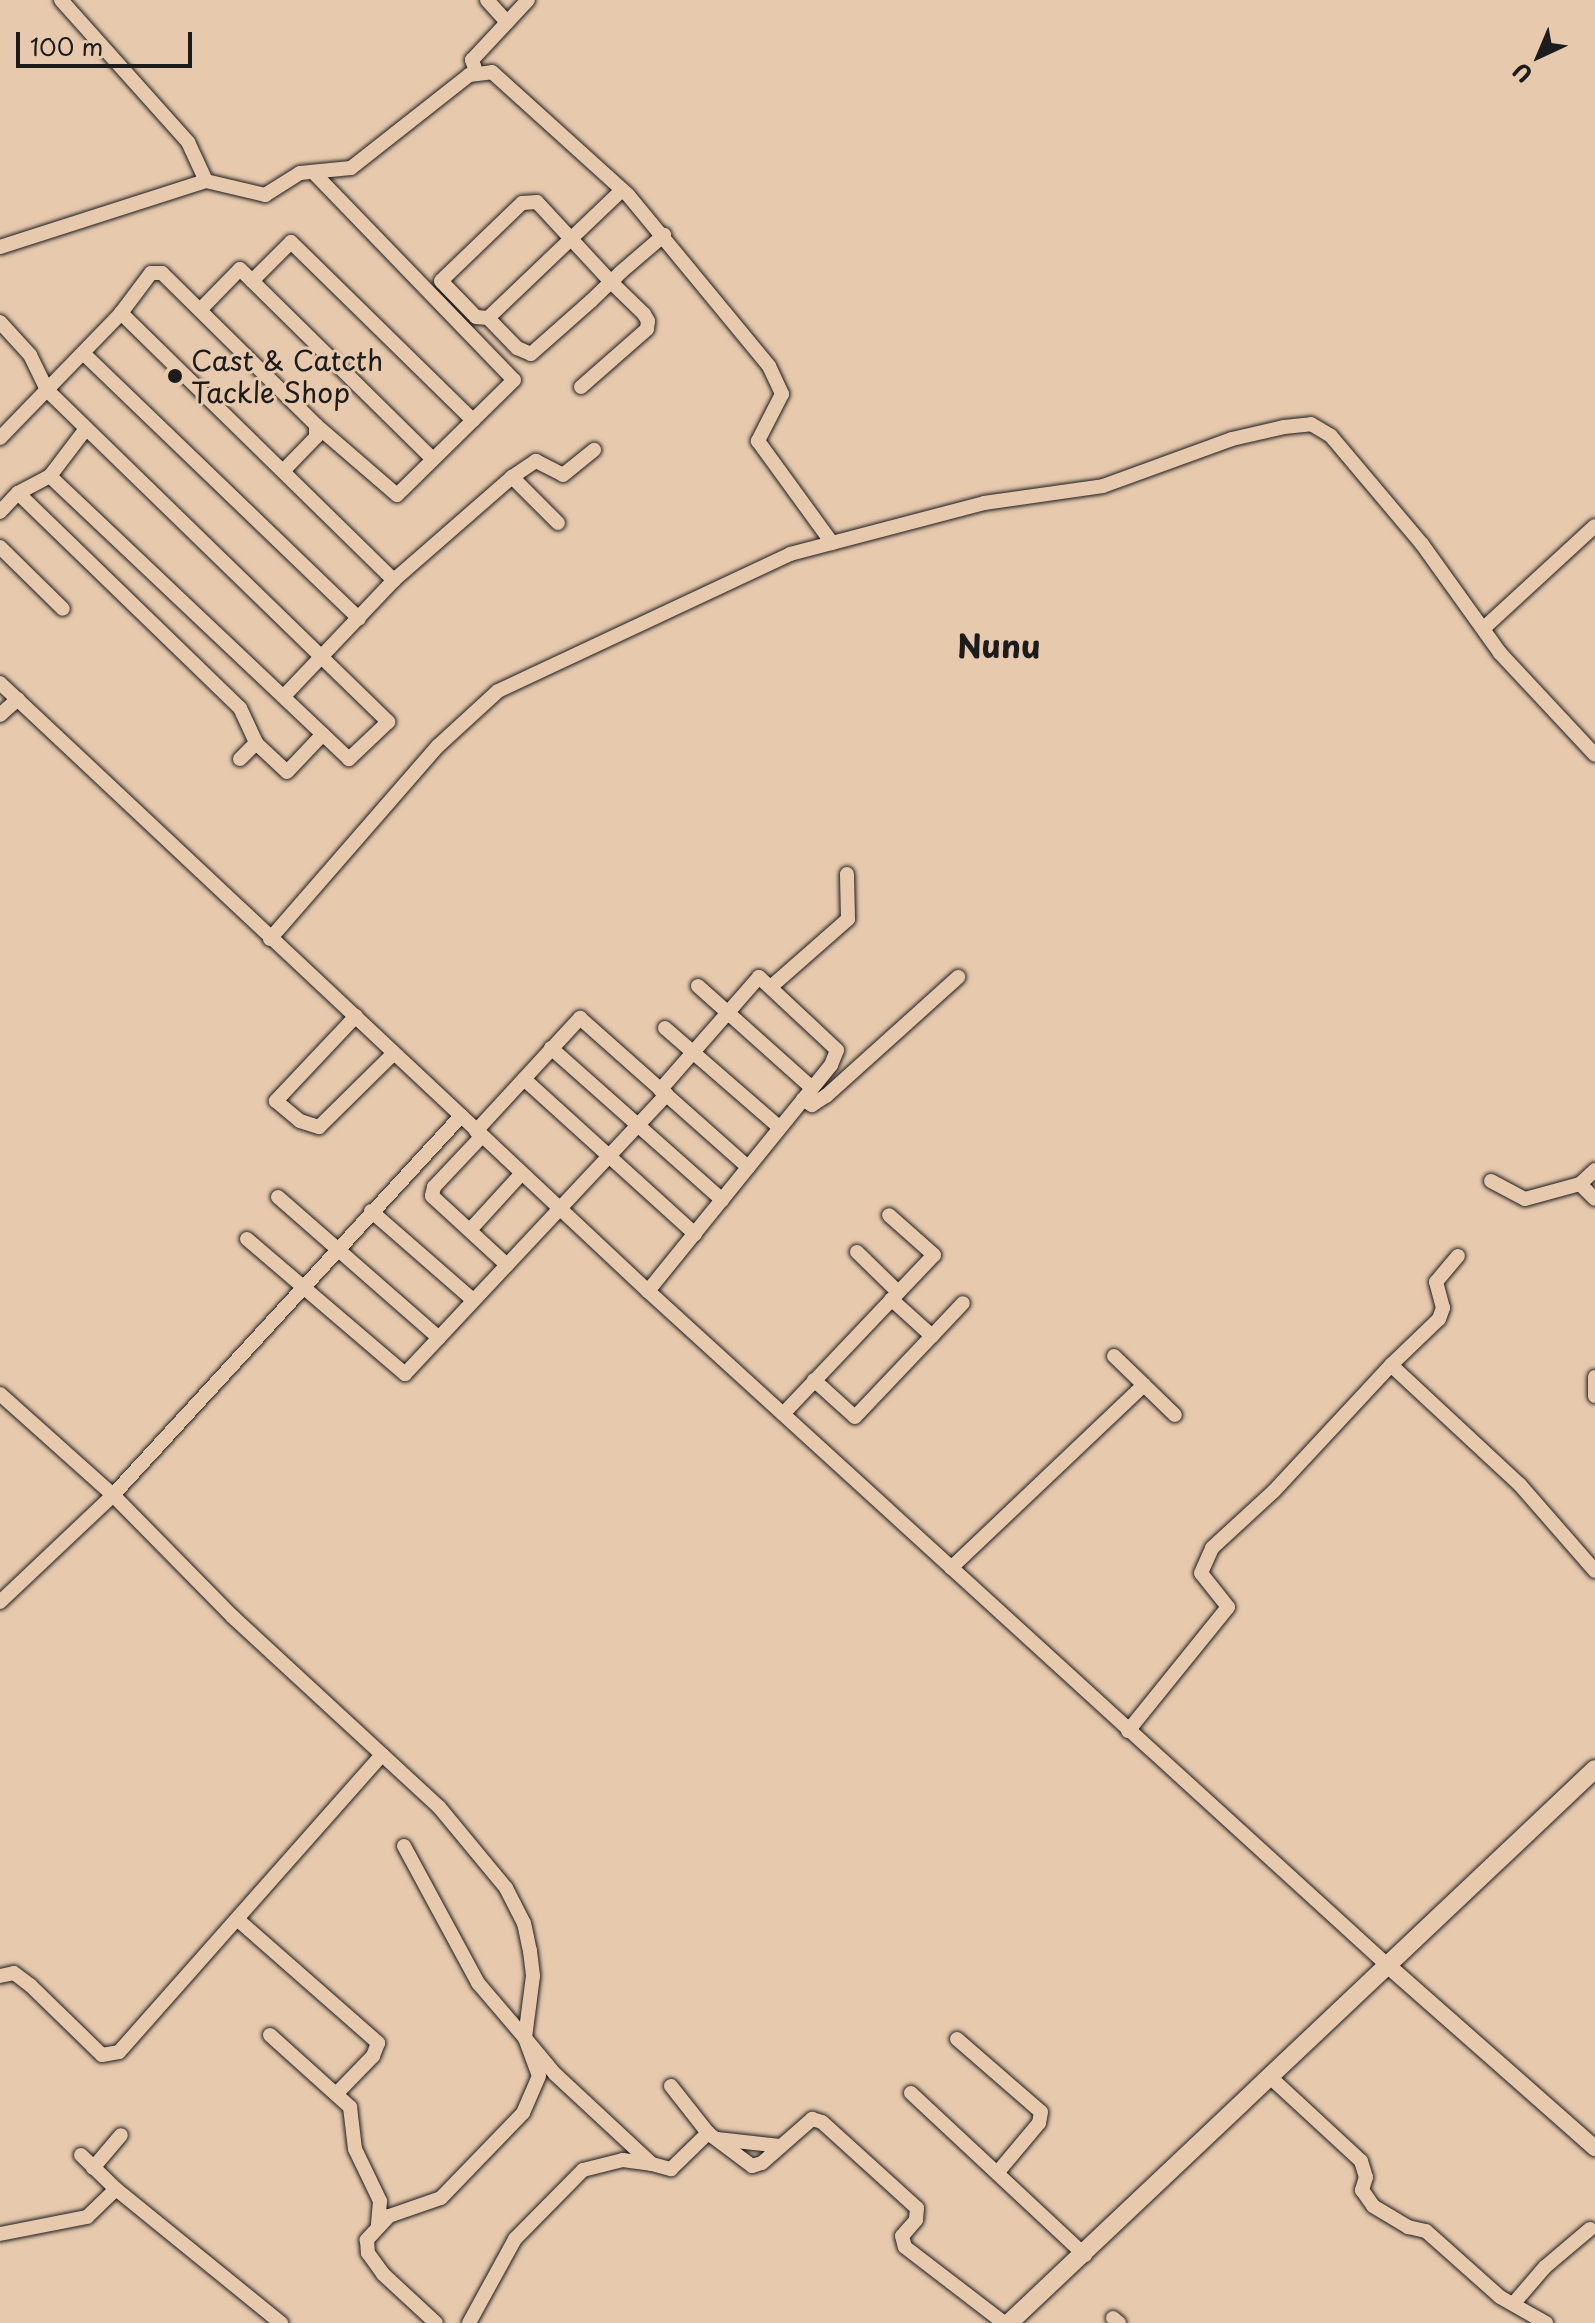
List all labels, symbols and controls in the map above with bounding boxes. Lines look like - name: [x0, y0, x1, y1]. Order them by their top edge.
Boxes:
- scale bar: [20, 16, 196, 66]
- north arrow: [1499, 16, 1579, 96]
- text: 100 m: [30, 28, 103, 64]
- text: U: [1504, 56, 1539, 91]
- place label: Cast & Catcth Tackle Shop: [191, 343, 383, 409]
- marker: Cast & Catcth Tackle Shop: [166, 367, 184, 385]
- district label: Nunu: [957, 626, 1041, 664]

